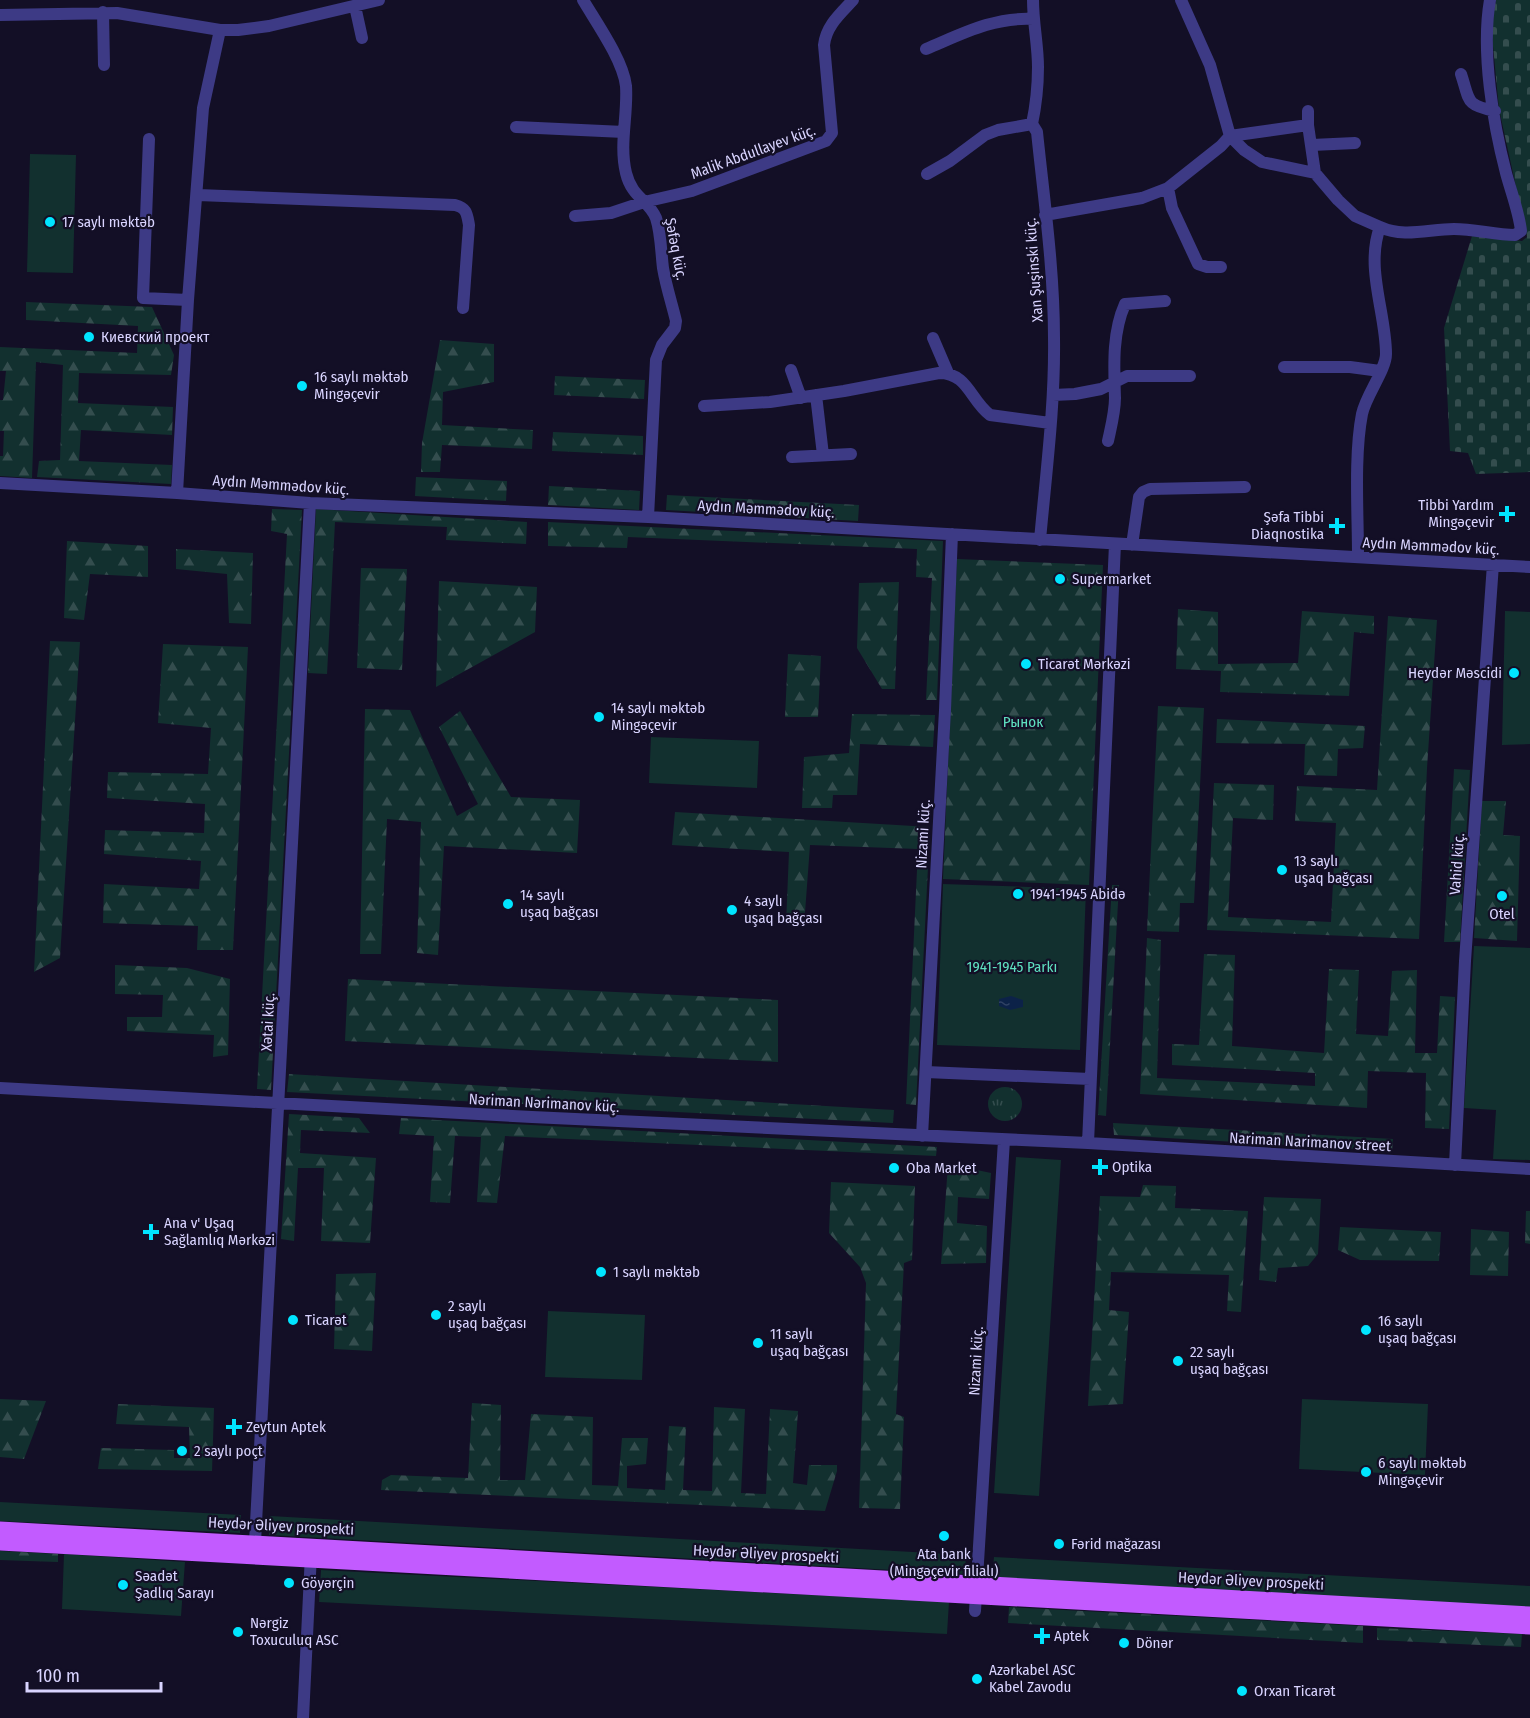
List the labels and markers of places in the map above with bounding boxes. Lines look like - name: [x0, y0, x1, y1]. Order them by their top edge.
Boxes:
- place label: 17 saylı məktəb: [62, 213, 155, 231]
- marker: 17 saylı məktəb: [43, 215, 57, 229]
- place label: Киевский проект: [101, 328, 210, 346]
- marker: Киевский проект: [82, 330, 96, 344]
- place label: 16 saylı məktəb Mingəçevir: [314, 368, 408, 403]
- marker: 16 saylı məktəb Mingəçevir: [295, 379, 309, 393]
- place label: Tibbi Yardım Mingəçevir: [1418, 496, 1495, 531]
- marker: Tibbi Yardım Mingəçevir: [1498, 505, 1516, 523]
- place label: Şəfa Tibbi Diaqnostika: [1251, 508, 1324, 543]
- marker: Şəfa Tibbi Diaqnostika: [1328, 517, 1346, 535]
- place label: Supermarket: [1072, 570, 1151, 588]
- marker: Supermarket: [1053, 572, 1067, 586]
- place label: Ticarət Mərkəzi: [1038, 655, 1130, 673]
- marker: Ticarət Mərkəzi: [1019, 657, 1033, 671]
- place label: Heydər Məscidi: [1408, 664, 1502, 682]
- marker: Heydər Məscidi: [1507, 666, 1521, 680]
- place label: 14 saylı məktəb Mingəçevir: [611, 699, 705, 734]
- marker: 14 saylı məktəb Mingəçevir: [592, 710, 606, 724]
- place label: 13 saylı uşaq bağçası: [1294, 852, 1373, 887]
- marker: 13 saylı uşaq bağçası: [1275, 863, 1289, 877]
- place label: 1941-1945 Abidə: [1030, 885, 1126, 903]
- place label: 14 saylı uşaq bağçası: [520, 886, 599, 921]
- marker: 1941-1945 Abidə: [1011, 887, 1025, 901]
- marker: Otel: [1495, 889, 1509, 903]
- place label: 4 saylı uşaq bağçası: [744, 892, 823, 927]
- marker: 14 saylı uşaq bağçası: [501, 897, 515, 911]
- marker: 4 saylı uşaq bağçası: [725, 903, 739, 917]
- place label: Otel: [1489, 905, 1515, 923]
- place label: Optika: [1112, 1158, 1152, 1176]
- place label: Oba Market: [906, 1159, 977, 1177]
- marker: Optika: [1093, 1160, 1107, 1174]
- marker: Oba Market: [887, 1161, 901, 1175]
- place label: Ana v' Uşaq Sağlamlıq Mərkəzi: [164, 1214, 275, 1249]
- marker: Ana v' Uşaq Sağlamlıq Mərkəzi: [142, 1223, 160, 1241]
- place label: 1 saylı məktəb: [613, 1263, 700, 1281]
- marker: 1 saylı məktəb: [594, 1265, 608, 1279]
- place label: 2 saylı uşaq bağçası: [448, 1297, 527, 1332]
- marker: 2 saylı uşaq bağçası: [429, 1308, 443, 1322]
- place label: Ticarət: [305, 1311, 347, 1329]
- place label: 16 saylı uşaq bağçası: [1378, 1312, 1457, 1347]
- marker: Ticarət: [286, 1313, 300, 1327]
- marker: 16 saylı uşaq bağçası: [1359, 1323, 1373, 1337]
- place label: 11 saylı uşaq bağçası: [770, 1325, 849, 1360]
- marker: 11 saylı uşaq bağçası: [751, 1336, 765, 1350]
- place label: 22 saylı uşaq bağçası: [1190, 1343, 1269, 1378]
- marker: 22 saylı uşaq bağçası: [1171, 1354, 1185, 1368]
- place label: Zeytun Aptek: [246, 1418, 326, 1436]
- marker: Zeytun Aptek: [227, 1420, 241, 1434]
- place label: 2 saylı poçt: [194, 1442, 263, 1460]
- marker: 2 saylı poçt: [175, 1444, 189, 1458]
- place label: 6 saylı məktəb Mingəçevir: [1378, 1454, 1467, 1489]
- marker: 6 saylı məktəb Mingəçevir: [1359, 1465, 1373, 1479]
- marker: Ata bank (Mingəçevir filialı): [937, 1529, 951, 1543]
- place label: Fərid mağazası: [1071, 1535, 1161, 1553]
- marker: Fərid mağazası: [1052, 1537, 1066, 1551]
- place label: Ata bank (Mingəçevir filialı): [890, 1545, 998, 1580]
- place label: Səadət Şadlıq Sarayı: [135, 1567, 214, 1602]
- place label: Göyərçin: [301, 1574, 354, 1592]
- marker: Göyərçin: [282, 1576, 296, 1590]
- marker: Səadət Şadlıq Sarayı: [116, 1578, 130, 1592]
- place label: Nərgiz Toxuculuq ASC: [250, 1614, 339, 1649]
- marker: Nərgiz Toxuculuq ASC: [231, 1625, 245, 1639]
- place label: Aptek: [1054, 1627, 1089, 1645]
- marker: Aptek: [1035, 1629, 1049, 1643]
- place label: Dönər: [1136, 1634, 1174, 1652]
- marker: Dönər: [1117, 1636, 1131, 1650]
- place label: Azərkabel ASC Kabel Zavodu: [989, 1661, 1076, 1696]
- marker: Azərkabel ASC Kabel Zavodu: [970, 1672, 984, 1686]
- place label: Orxan Ticarət: [1254, 1682, 1335, 1700]
- marker: Orxan Ticarət: [1235, 1684, 1249, 1698]

